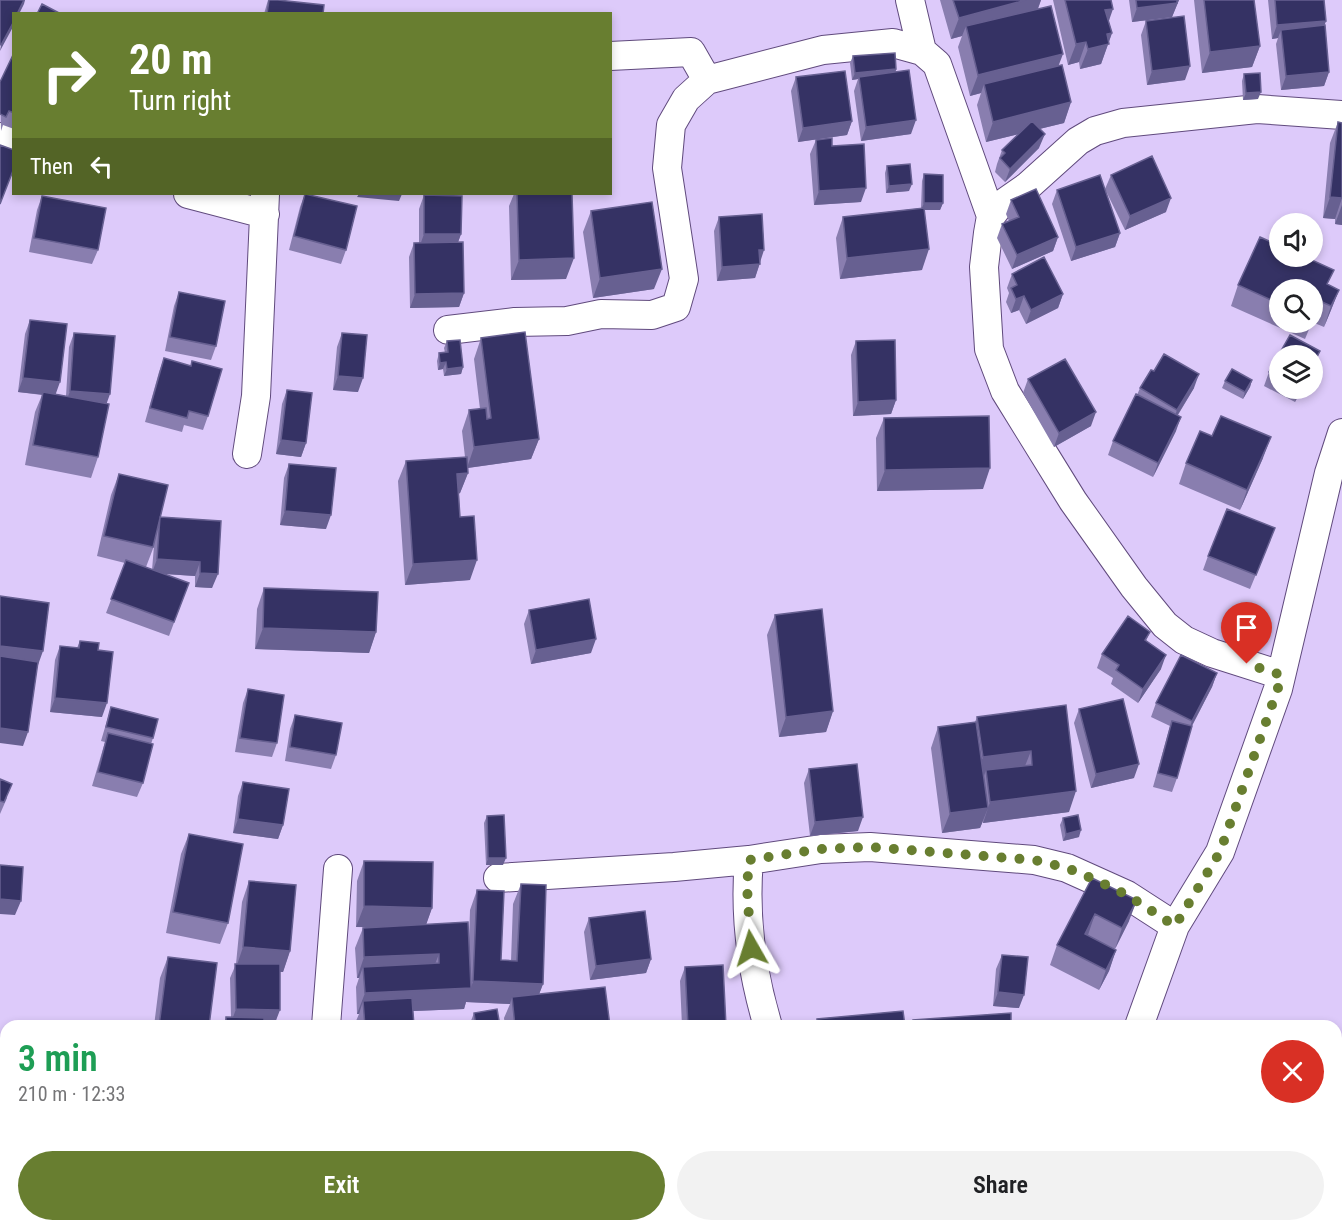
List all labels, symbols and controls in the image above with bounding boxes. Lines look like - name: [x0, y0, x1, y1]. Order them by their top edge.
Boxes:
- text: 20 m: [129, 35, 212, 84]
- icon: right: [30, 36, 108, 114]
- text: Turn right: [129, 85, 231, 117]
- icon: left: [85, 150, 118, 183]
- text: Then: [30, 154, 73, 179]
- map controls: [1269, 213, 1323, 399]
- button: sound: [1269, 213, 1323, 267]
- button: search: [1269, 279, 1323, 333]
- button: layers: [1269, 345, 1323, 399]
- pin: [1221, 602, 1272, 664]
- icon: arrive: [1230, 611, 1263, 644]
- position arrow: [719, 916, 783, 980]
- text: 3 min: [18, 1038, 98, 1080]
- button: close: [1261, 1040, 1324, 1103]
- text: 210 m · 12:33: [18, 1082, 125, 1106]
- button: Exit: [18, 1151, 665, 1220]
- button: Share: [677, 1151, 1324, 1220]

